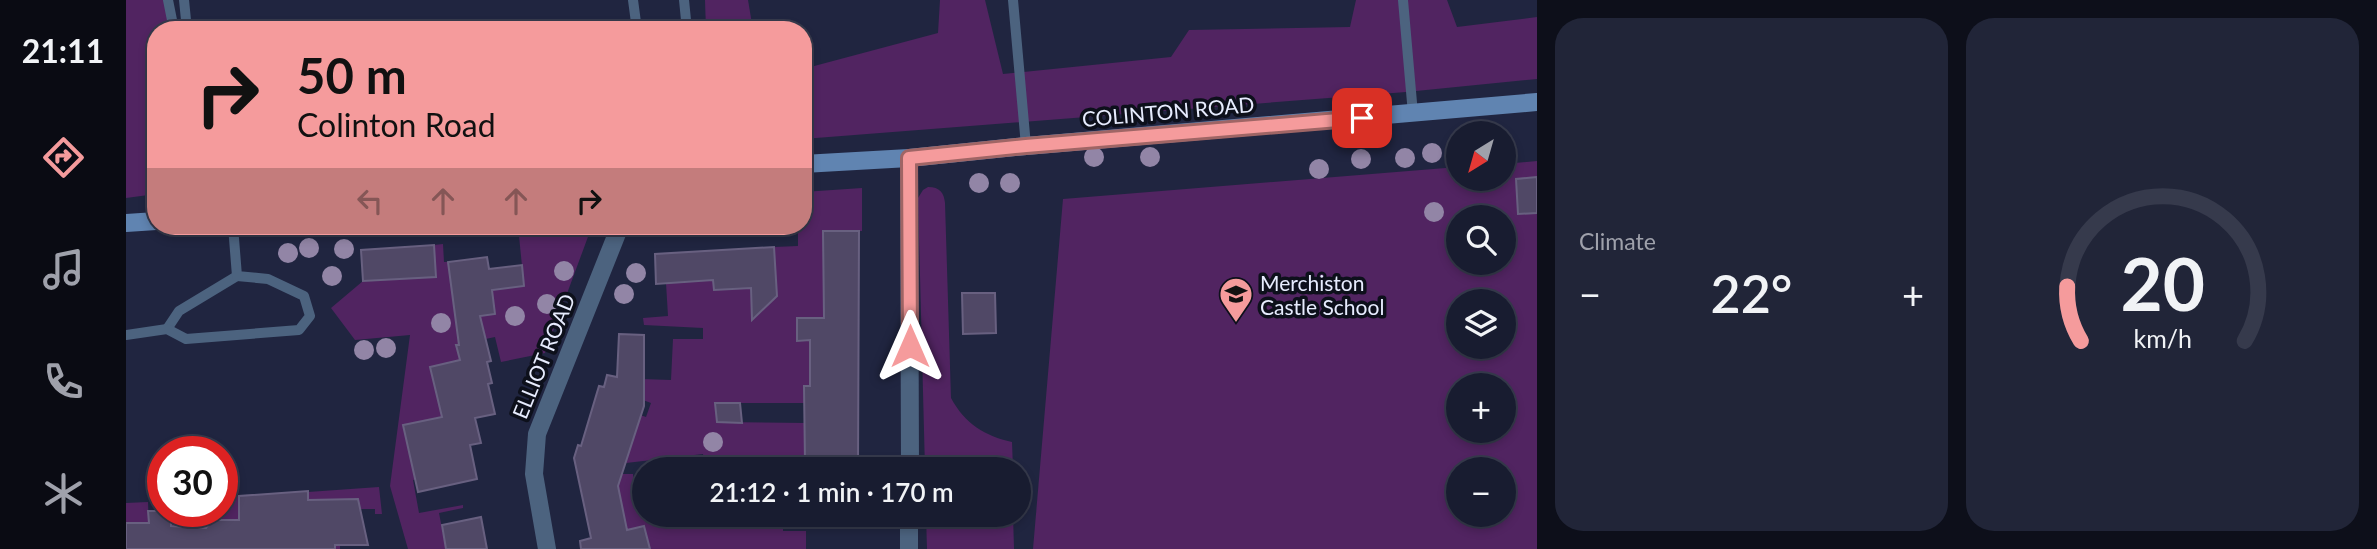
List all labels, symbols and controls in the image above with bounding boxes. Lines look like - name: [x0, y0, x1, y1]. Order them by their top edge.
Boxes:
- text: 21:11: [22, 31, 104, 70]
- text: 50 m: [297, 46, 407, 104]
- icon: right: [182, 49, 273, 140]
- pin: [1332, 88, 1392, 148]
- street label: COLINTON ROAD: [1081, 91, 1255, 131]
- icon: arrive: [1343, 99, 1381, 137]
- text: Colinton Road: [297, 105, 496, 144]
- north arrow: [1446, 121, 1516, 191]
- map controls: [1446, 121, 1516, 527]
- icon: directions: [39, 133, 88, 182]
- icon: left: [351, 182, 389, 220]
- icon: ahead: [424, 182, 462, 220]
- icon: ahead: [497, 182, 535, 220]
- icon: right: [570, 182, 608, 220]
- button: search: [1446, 205, 1516, 275]
- text: Climate: [1579, 227, 1656, 255]
- text: 20: [2120, 239, 2205, 327]
- icon: music: [39, 245, 88, 294]
- text: 22°: [1711, 262, 1792, 324]
- place label: Merchiston Castle School: [1260, 270, 1384, 319]
- text: −: [1579, 271, 1601, 317]
- text: +: [1902, 271, 1924, 317]
- school or university icon: Merchiston Castle School: [1217, 275, 1255, 324]
- button: layers: [1446, 289, 1516, 359]
- street label: ELLIOT ROAD: [507, 290, 579, 422]
- position arrow: [873, 309, 947, 383]
- text: km/h: [2133, 322, 2192, 352]
- icon: phone: [39, 357, 88, 406]
- button: +: [1446, 373, 1516, 443]
- speed limit sign: 30: [147, 436, 238, 527]
- button: −: [1446, 457, 1516, 527]
- icon: climate: [39, 469, 88, 518]
- text: 21:12 · 1 min · 170 m: [709, 476, 954, 508]

